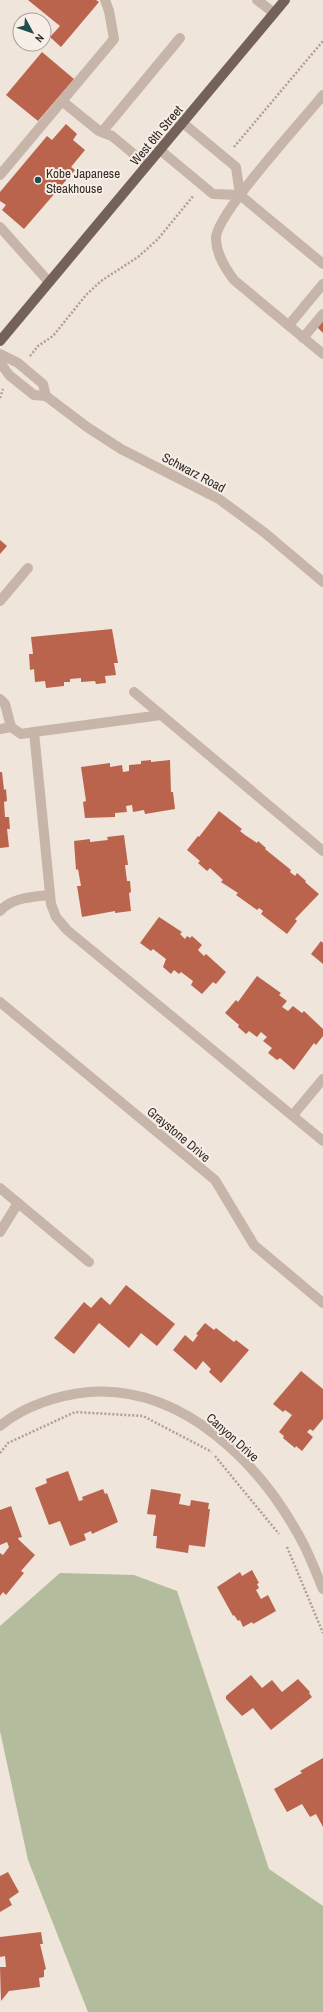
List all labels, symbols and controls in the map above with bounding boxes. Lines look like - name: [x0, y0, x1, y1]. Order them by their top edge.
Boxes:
- north arrow: [12, 12, 52, 52]
- text: N: [32, 31, 47, 45]
- street label: West 6th Street: [126, 102, 186, 169]
- place label: Kobe Japanese Steakhouse: [46, 165, 120, 197]
- marker: Kobe Japanese Steakhouse: [33, 175, 43, 185]
- street label: Schwarz Road: [159, 449, 228, 496]
- street label: Graystone Drive: [143, 1103, 214, 1166]
- street label: Canyon Drive: [203, 1409, 263, 1466]

